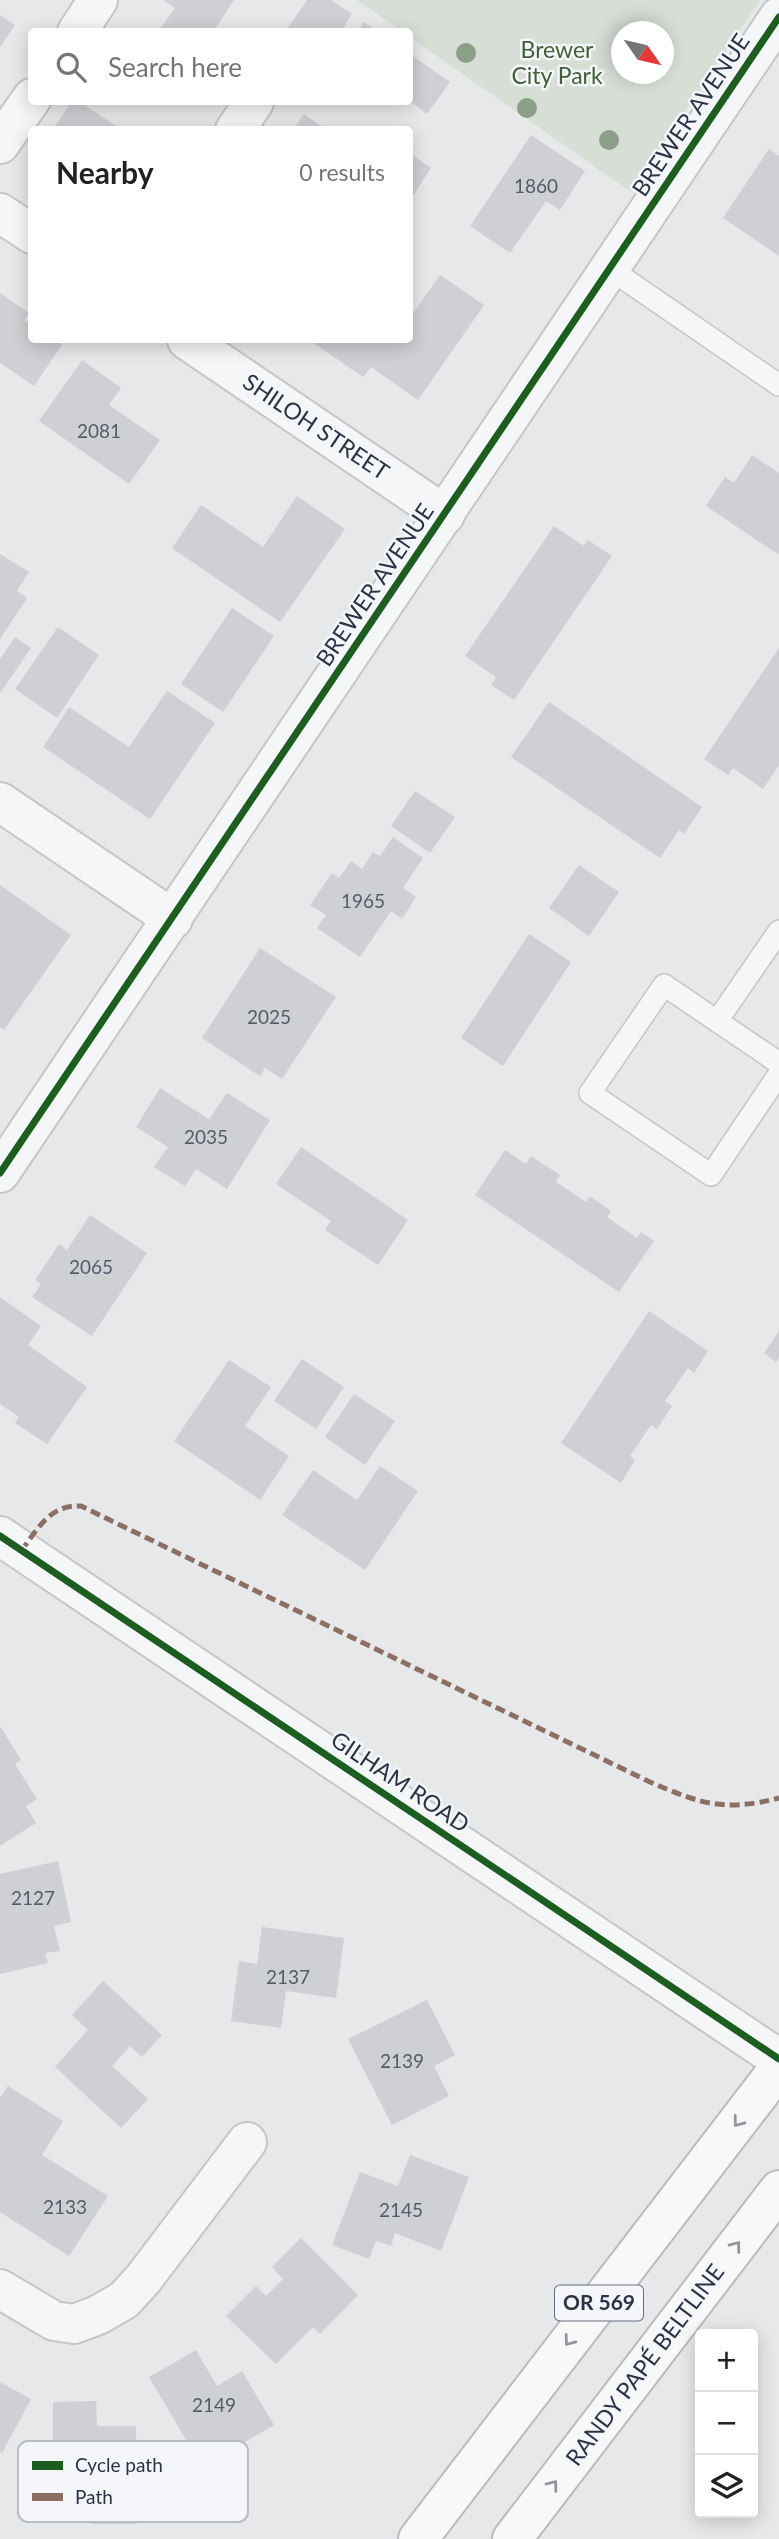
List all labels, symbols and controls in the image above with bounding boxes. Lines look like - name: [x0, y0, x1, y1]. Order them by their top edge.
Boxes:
- north arrow: [611, 21, 674, 84]
- search box: [28, 28, 413, 105]
- street label: BREWER AVENUE: [625, 28, 755, 201]
- park label: Brewer City Park: [511, 35, 603, 89]
- icon: search: [52, 48, 90, 86]
- text: Search here: [108, 51, 242, 83]
- text: Nearby: [56, 154, 154, 190]
- text: 0 results: [299, 158, 385, 186]
- house number: 1860: [514, 174, 558, 197]
- street label: SHILOH STREET: [238, 367, 395, 486]
- house number: 2081: [77, 419, 121, 442]
- street label: BREWER AVENUE: [309, 498, 439, 671]
- house number: 1965: [341, 889, 385, 912]
- house number: 2025: [247, 1005, 291, 1028]
- house number: 2035: [184, 1125, 228, 1148]
- house number: 2065: [69, 1255, 113, 1278]
- street label: GILHAM ROAD: [326, 1725, 475, 1838]
- house number: 2127: [11, 1886, 55, 1909]
- house number: 2137: [266, 1965, 310, 1988]
- house number: 2139: [380, 2049, 424, 2072]
- one-way arrow: [733, 2114, 746, 2127]
- house number: 2133: [43, 2195, 87, 2218]
- house number: 2145: [379, 2198, 423, 2221]
- one-way arrow: [728, 2241, 741, 2254]
- street label: RANDY PAPÉ BELTLINE: [559, 2258, 729, 2471]
- road number: OR 569: [555, 2286, 643, 2320]
- map controls: [695, 2329, 758, 2518]
- button: +: [695, 2329, 758, 2392]
- one-way arrow: [565, 2334, 578, 2346]
- button: −: [695, 2392, 758, 2455]
- house number: 2149: [192, 2393, 236, 2416]
- legend: [18, 2441, 248, 2522]
- text: Cycle path: [75, 2453, 163, 2476]
- button: layers: [695, 2455, 758, 2518]
- one-way arrow: [545, 2480, 558, 2493]
- text: Path: [75, 2485, 113, 2508]

